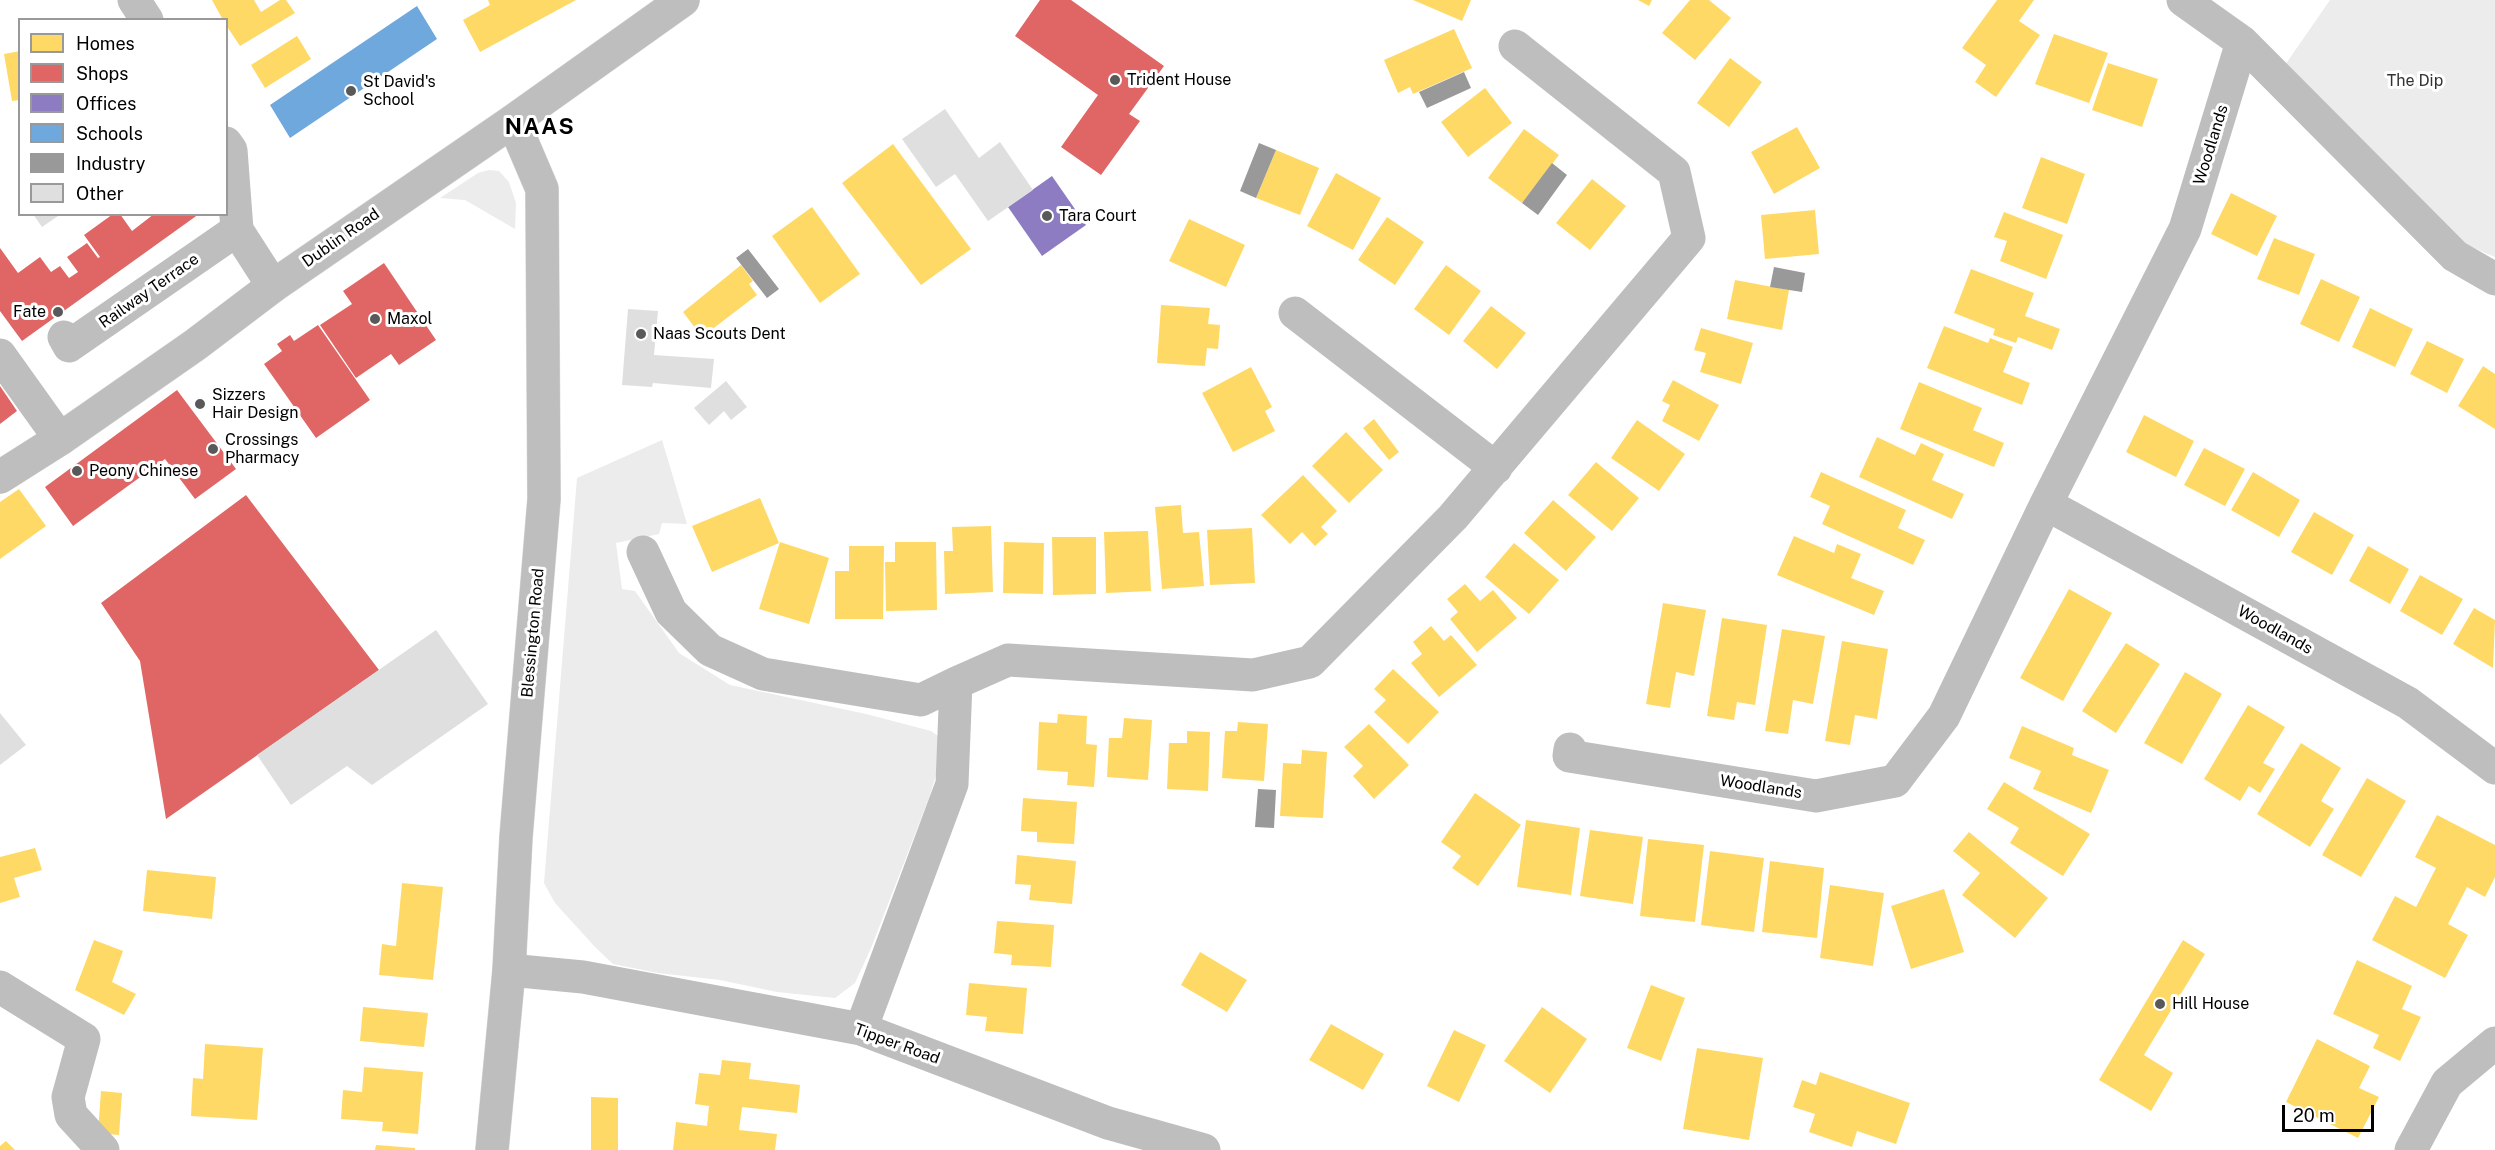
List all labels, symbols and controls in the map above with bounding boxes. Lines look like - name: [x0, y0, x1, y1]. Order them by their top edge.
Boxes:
- legend: [18, 18, 228, 216]
- text: Homes: [76, 33, 135, 54]
- text: Shops: [76, 63, 128, 84]
- place label: Trident House: [1127, 70, 1231, 90]
- park label: The Dip: [2387, 71, 2443, 91]
- place label: St David's School: [363, 72, 436, 110]
- marker: Trident House: [1108, 73, 1122, 87]
- marker: St David's School: [344, 84, 358, 98]
- text: Offices: [76, 93, 136, 114]
- street label: Woodlands: [2190, 103, 2232, 187]
- district label: NAAS: [505, 114, 575, 140]
- text: Schools: [76, 123, 143, 144]
- text: Industry: [76, 153, 145, 174]
- text: Other: [76, 183, 124, 204]
- street label: Dublin Road: [299, 204, 383, 272]
- place label: Tara Court: [1059, 206, 1137, 226]
- marker: Tara Court: [1040, 209, 1054, 223]
- street label: Railway Terrace: [95, 249, 203, 333]
- place label: Fate: [13, 302, 46, 322]
- marker: Fate: [51, 305, 65, 319]
- place label: Maxol: [387, 309, 432, 329]
- marker: Maxol: [368, 312, 382, 326]
- place label: Naas Scouts Dent: [653, 324, 786, 344]
- marker: Naas Scouts Dent: [634, 327, 648, 341]
- place label: Sizzers Hair Design: [212, 385, 299, 423]
- marker: Sizzers Hair Design: [193, 397, 207, 411]
- place label: Crossings Pharmacy: [225, 430, 299, 468]
- marker: Crossings Pharmacy: [206, 442, 220, 456]
- place label: Peony Chinese: [89, 461, 198, 481]
- marker: Peony Chinese: [70, 464, 84, 478]
- street label: Blessington Road: [518, 568, 548, 698]
- street label: Woodlands: [2234, 602, 2316, 658]
- street label: Woodlands: [1719, 771, 1803, 803]
- place label: Hill House: [2172, 994, 2249, 1014]
- marker: Hill House: [2153, 997, 2167, 1011]
- street label: Tipper Road: [852, 1020, 942, 1068]
- scale bar: [2285, 1093, 2376, 1131]
- text: 20 m: [2293, 1105, 2335, 1126]

